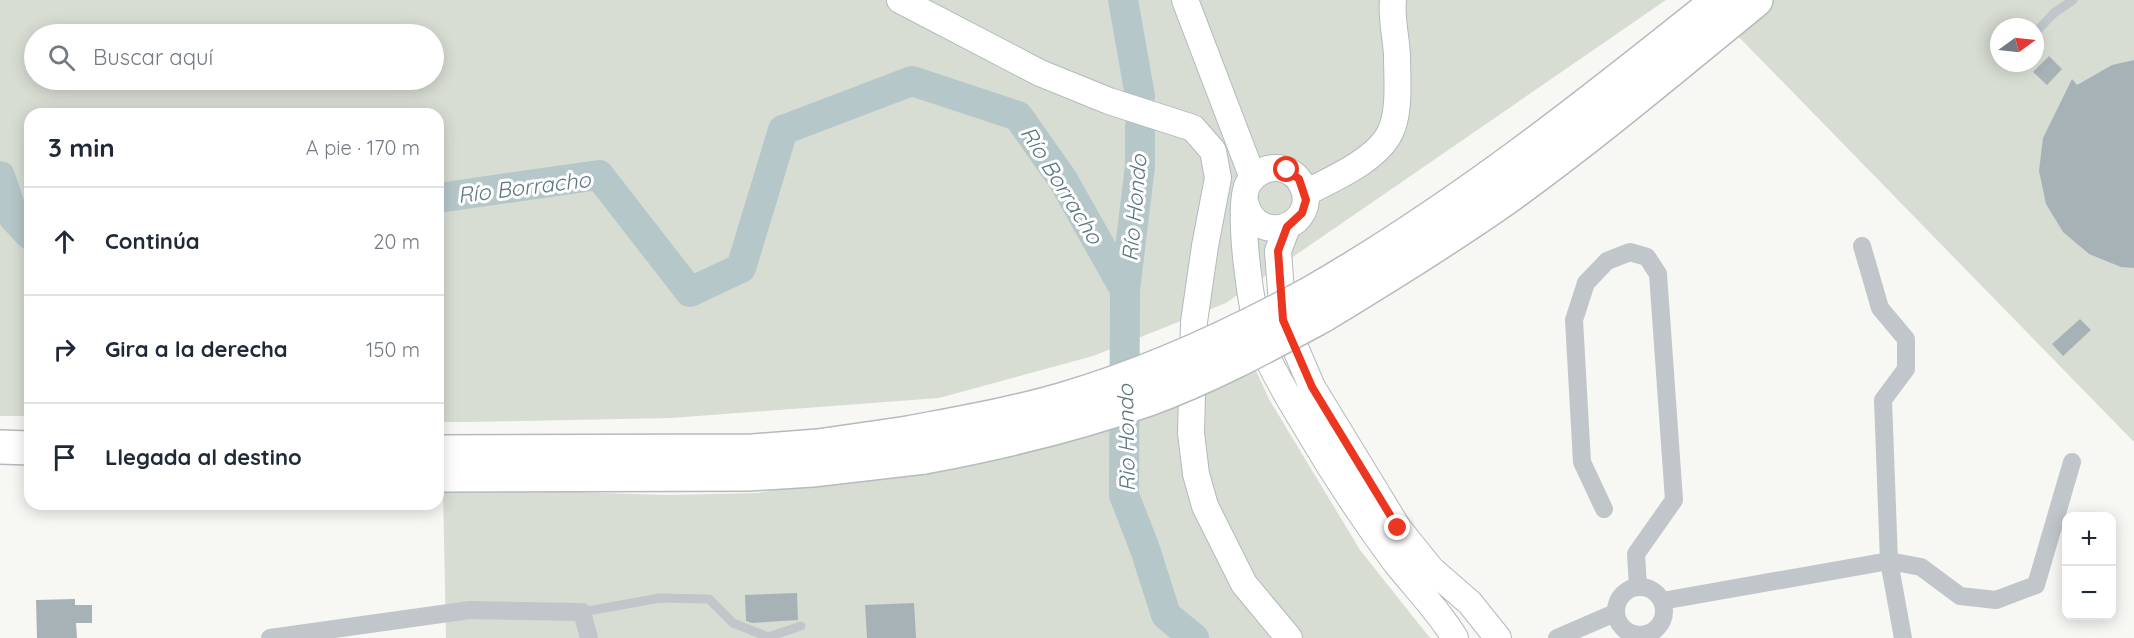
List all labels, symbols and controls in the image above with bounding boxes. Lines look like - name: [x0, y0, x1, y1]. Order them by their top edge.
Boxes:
- north arrow: [1990, 18, 2044, 72]
- search box: [24, 24, 444, 90]
- icon: search: [45, 41, 78, 74]
- text: Buscar aquí: [93, 43, 213, 71]
- water label: Río Borracho: [1015, 121, 1110, 250]
- text: 3 min: [48, 131, 115, 164]
- text: A pie · 170 m: [306, 135, 420, 160]
- water label: Río Hondo: [1115, 152, 1153, 263]
- route start: [1273, 156, 1299, 182]
- water label: Río Borracho: [456, 165, 594, 209]
- icon: ahead: [48, 225, 81, 258]
- text: Continúa: [105, 227, 200, 255]
- text: 20 m: [373, 229, 420, 254]
- icon: right: [48, 333, 81, 366]
- text: Gira a la derecha: [105, 335, 288, 363]
- text: 150 m: [366, 337, 420, 362]
- water label: Rio Hondo: [1111, 382, 1141, 492]
- icon: arrive: [48, 441, 81, 474]
- text: Llegada al destino: [105, 443, 302, 471]
- map controls: [2062, 512, 2116, 620]
- button: +: [2062, 512, 2116, 566]
- route end: [1384, 514, 1410, 540]
- button: −: [2062, 566, 2116, 620]

